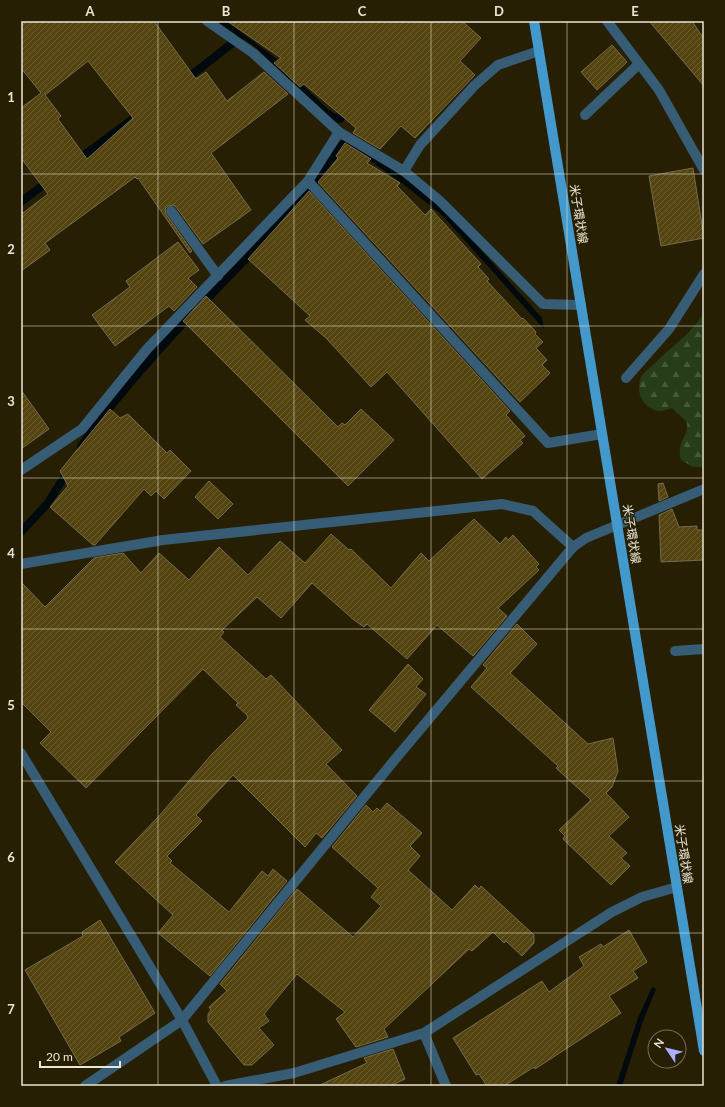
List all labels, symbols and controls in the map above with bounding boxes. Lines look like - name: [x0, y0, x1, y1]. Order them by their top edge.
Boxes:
- text: A: [84, 3, 95, 19]
- text: B: [222, 3, 231, 19]
- text: C: [358, 3, 367, 19]
- text: D: [494, 3, 504, 19]
- text: E: [631, 3, 639, 19]
- text: 1: [7, 89, 15, 105]
- street label: 米子環状線: [567, 183, 591, 245]
- text: 2: [7, 241, 15, 257]
- text: 3: [7, 393, 15, 409]
- street label: 米子環状線: [620, 503, 644, 565]
- text: 4: [7, 545, 15, 561]
- text: 5: [7, 697, 15, 713]
- street label: 米子環状線: [672, 823, 696, 885]
- text: 6: [7, 849, 15, 865]
- text: 7: [7, 1001, 15, 1017]
- north arrow: [647, 1029, 687, 1069]
- text: N: [651, 1036, 666, 1050]
- scale bar: [40, 1043, 120, 1069]
- text: 20 m: [46, 1049, 73, 1064]

